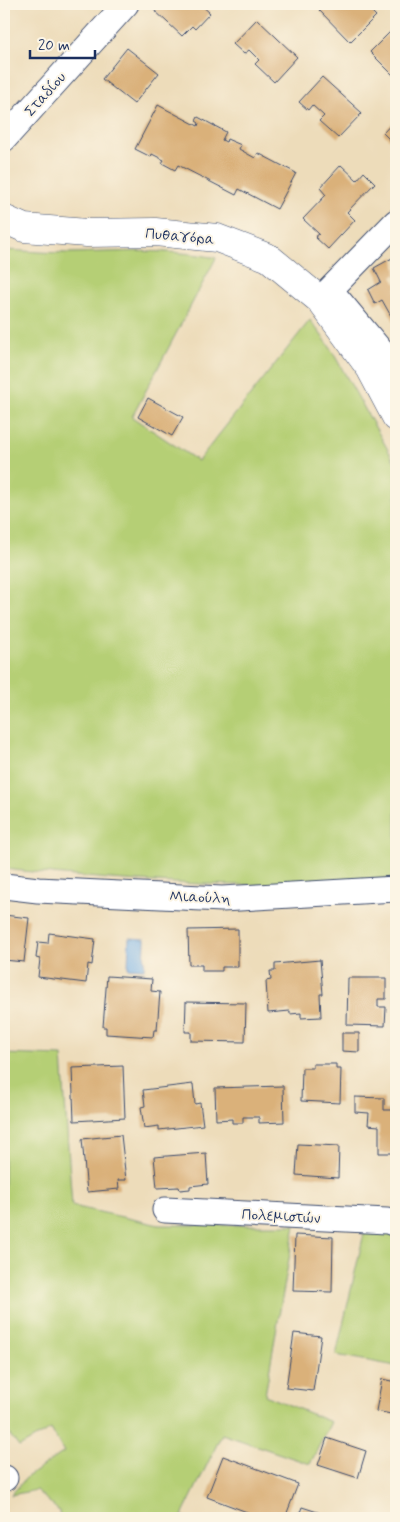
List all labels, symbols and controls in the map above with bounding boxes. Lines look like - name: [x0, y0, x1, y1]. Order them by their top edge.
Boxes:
- scale bar: [30, 28, 95, 60]
- text: 20 m: [38, 36, 70, 56]
- street label: Σταδίου: [20, 68, 71, 121]
- street label: Πυθαγόρα: [145, 224, 216, 250]
- street label: Μιαούλη: [169, 887, 231, 909]
- street label: Πολεμιστών: [241, 1205, 321, 1229]

